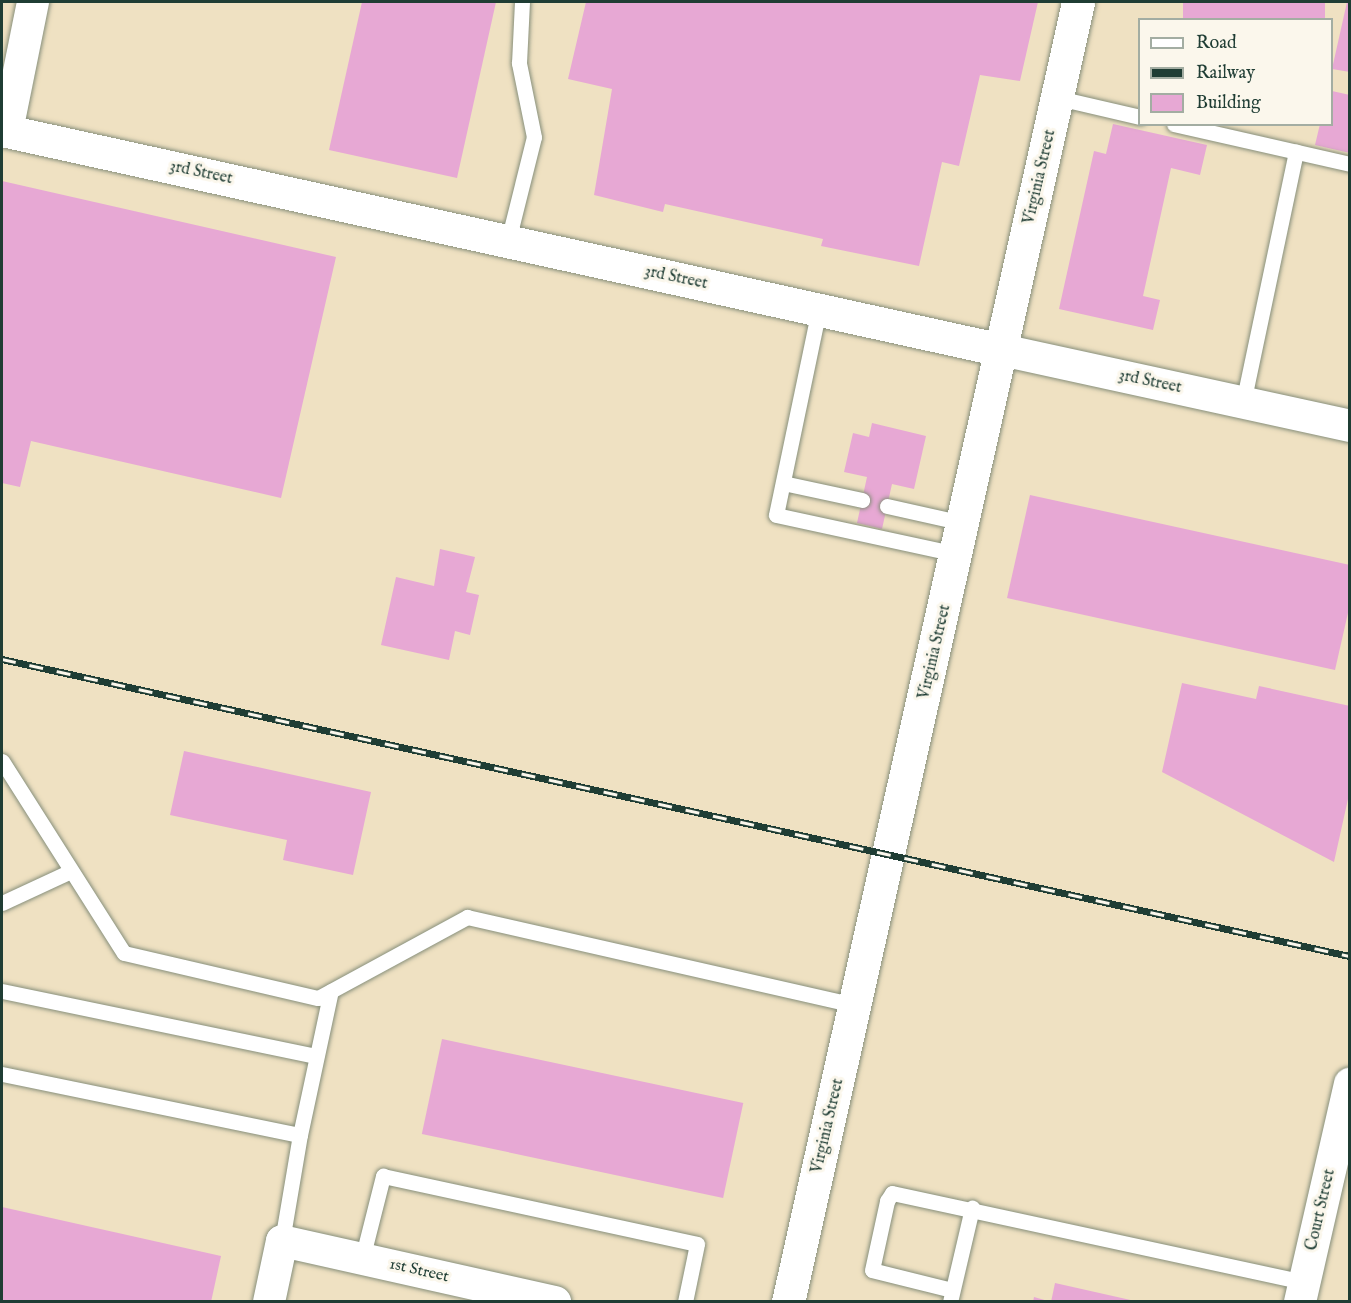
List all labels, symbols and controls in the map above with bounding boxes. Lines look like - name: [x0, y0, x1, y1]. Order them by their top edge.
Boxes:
- legend: [1138, 18, 1333, 126]
- text: Road: [1196, 32, 1237, 55]
- text: Railway: [1196, 62, 1255, 85]
- text: Building: [1196, 92, 1261, 115]
- street label: Virginia Street: [1020, 128, 1060, 226]
- street label: 3rd Street: [168, 157, 234, 189]
- street label: 3rd Street: [643, 262, 709, 294]
- street label: 3rd Street: [1117, 366, 1183, 398]
- street label: Virginia Street: [915, 603, 955, 701]
- street label: Virginia Street: [808, 1077, 848, 1175]
- street label: Court Street: [1302, 1167, 1340, 1253]
- street label: 1st Street: [387, 1255, 451, 1287]

